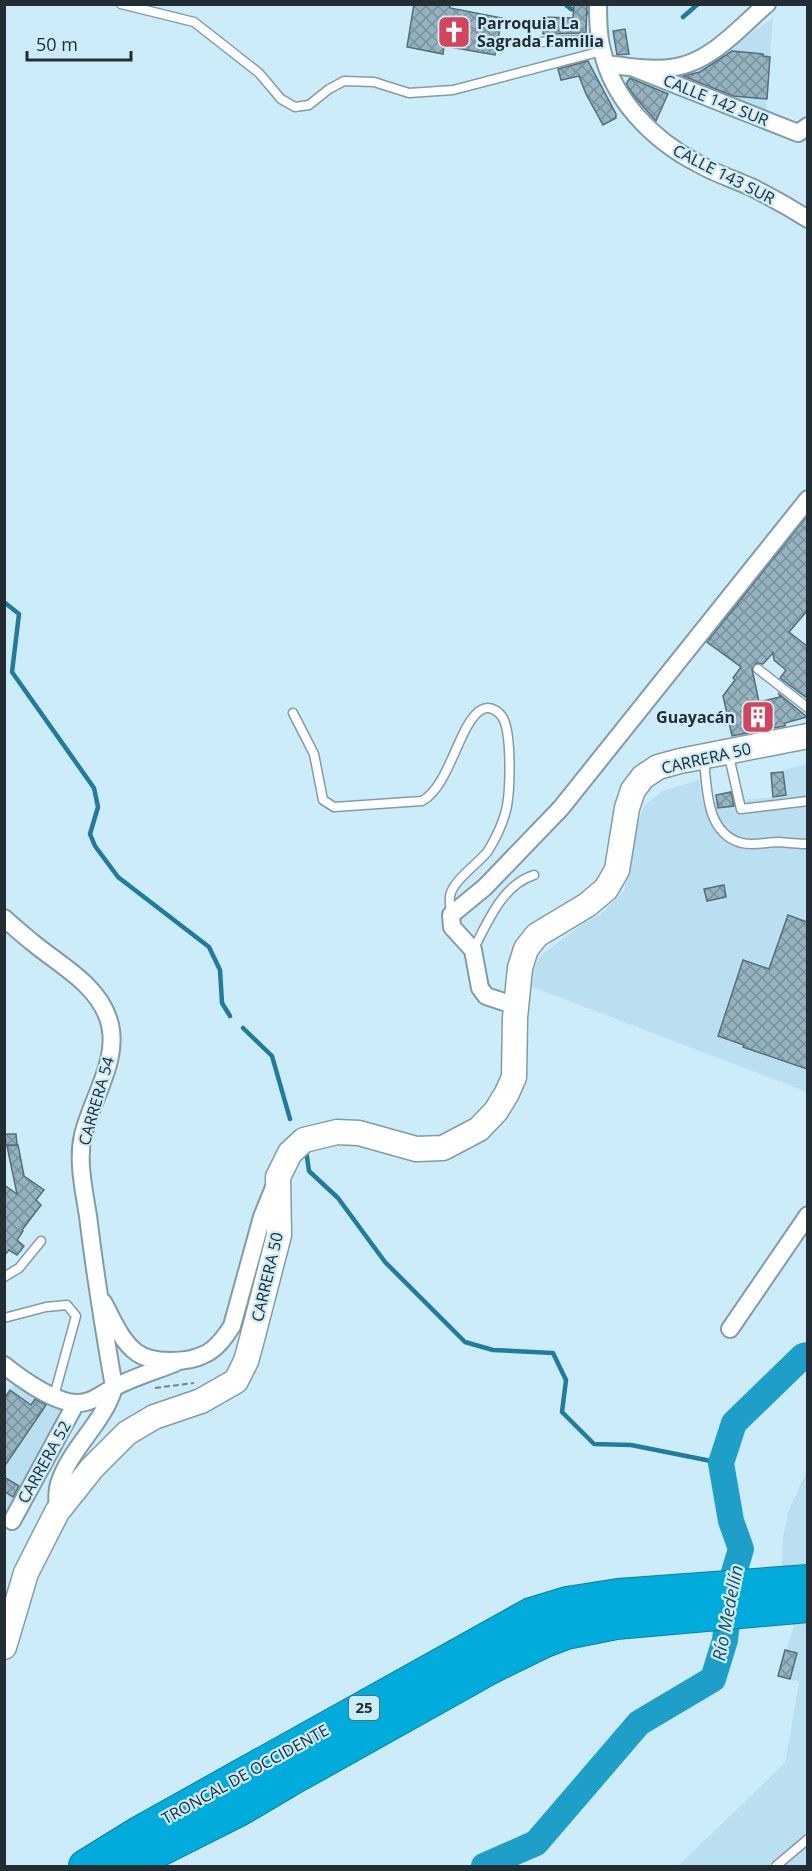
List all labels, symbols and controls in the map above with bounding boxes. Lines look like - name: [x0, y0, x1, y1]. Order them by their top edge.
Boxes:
- place label: Parroquia La Sagrada Familia: [477, 12, 604, 52]
- church icon: Parroquia La Sagrada Familia: [436, 14, 472, 50]
- scale bar: [27, 24, 130, 62]
- text: 50 m: [36, 32, 78, 56]
- street label: CALLE 142 SUR: [660, 69, 772, 131]
- street label: CALLE 143 SUR: [669, 139, 779, 209]
- building icon: Guayacán: [740, 699, 776, 735]
- place label: Guayacán: [656, 706, 735, 728]
- street label: CARRERA 50: [659, 737, 753, 779]
- street label: CARRERA 54: [73, 1054, 119, 1148]
- street label: CARRERA 50: [246, 1230, 288, 1324]
- street label: CARRERA 52: [12, 1417, 76, 1507]
- water label: Río Medellín: [706, 1563, 748, 1663]
- road number: 25: [349, 1696, 379, 1720]
- street label: TRONCAL DE OCCIDENTE: [158, 1719, 332, 1829]

